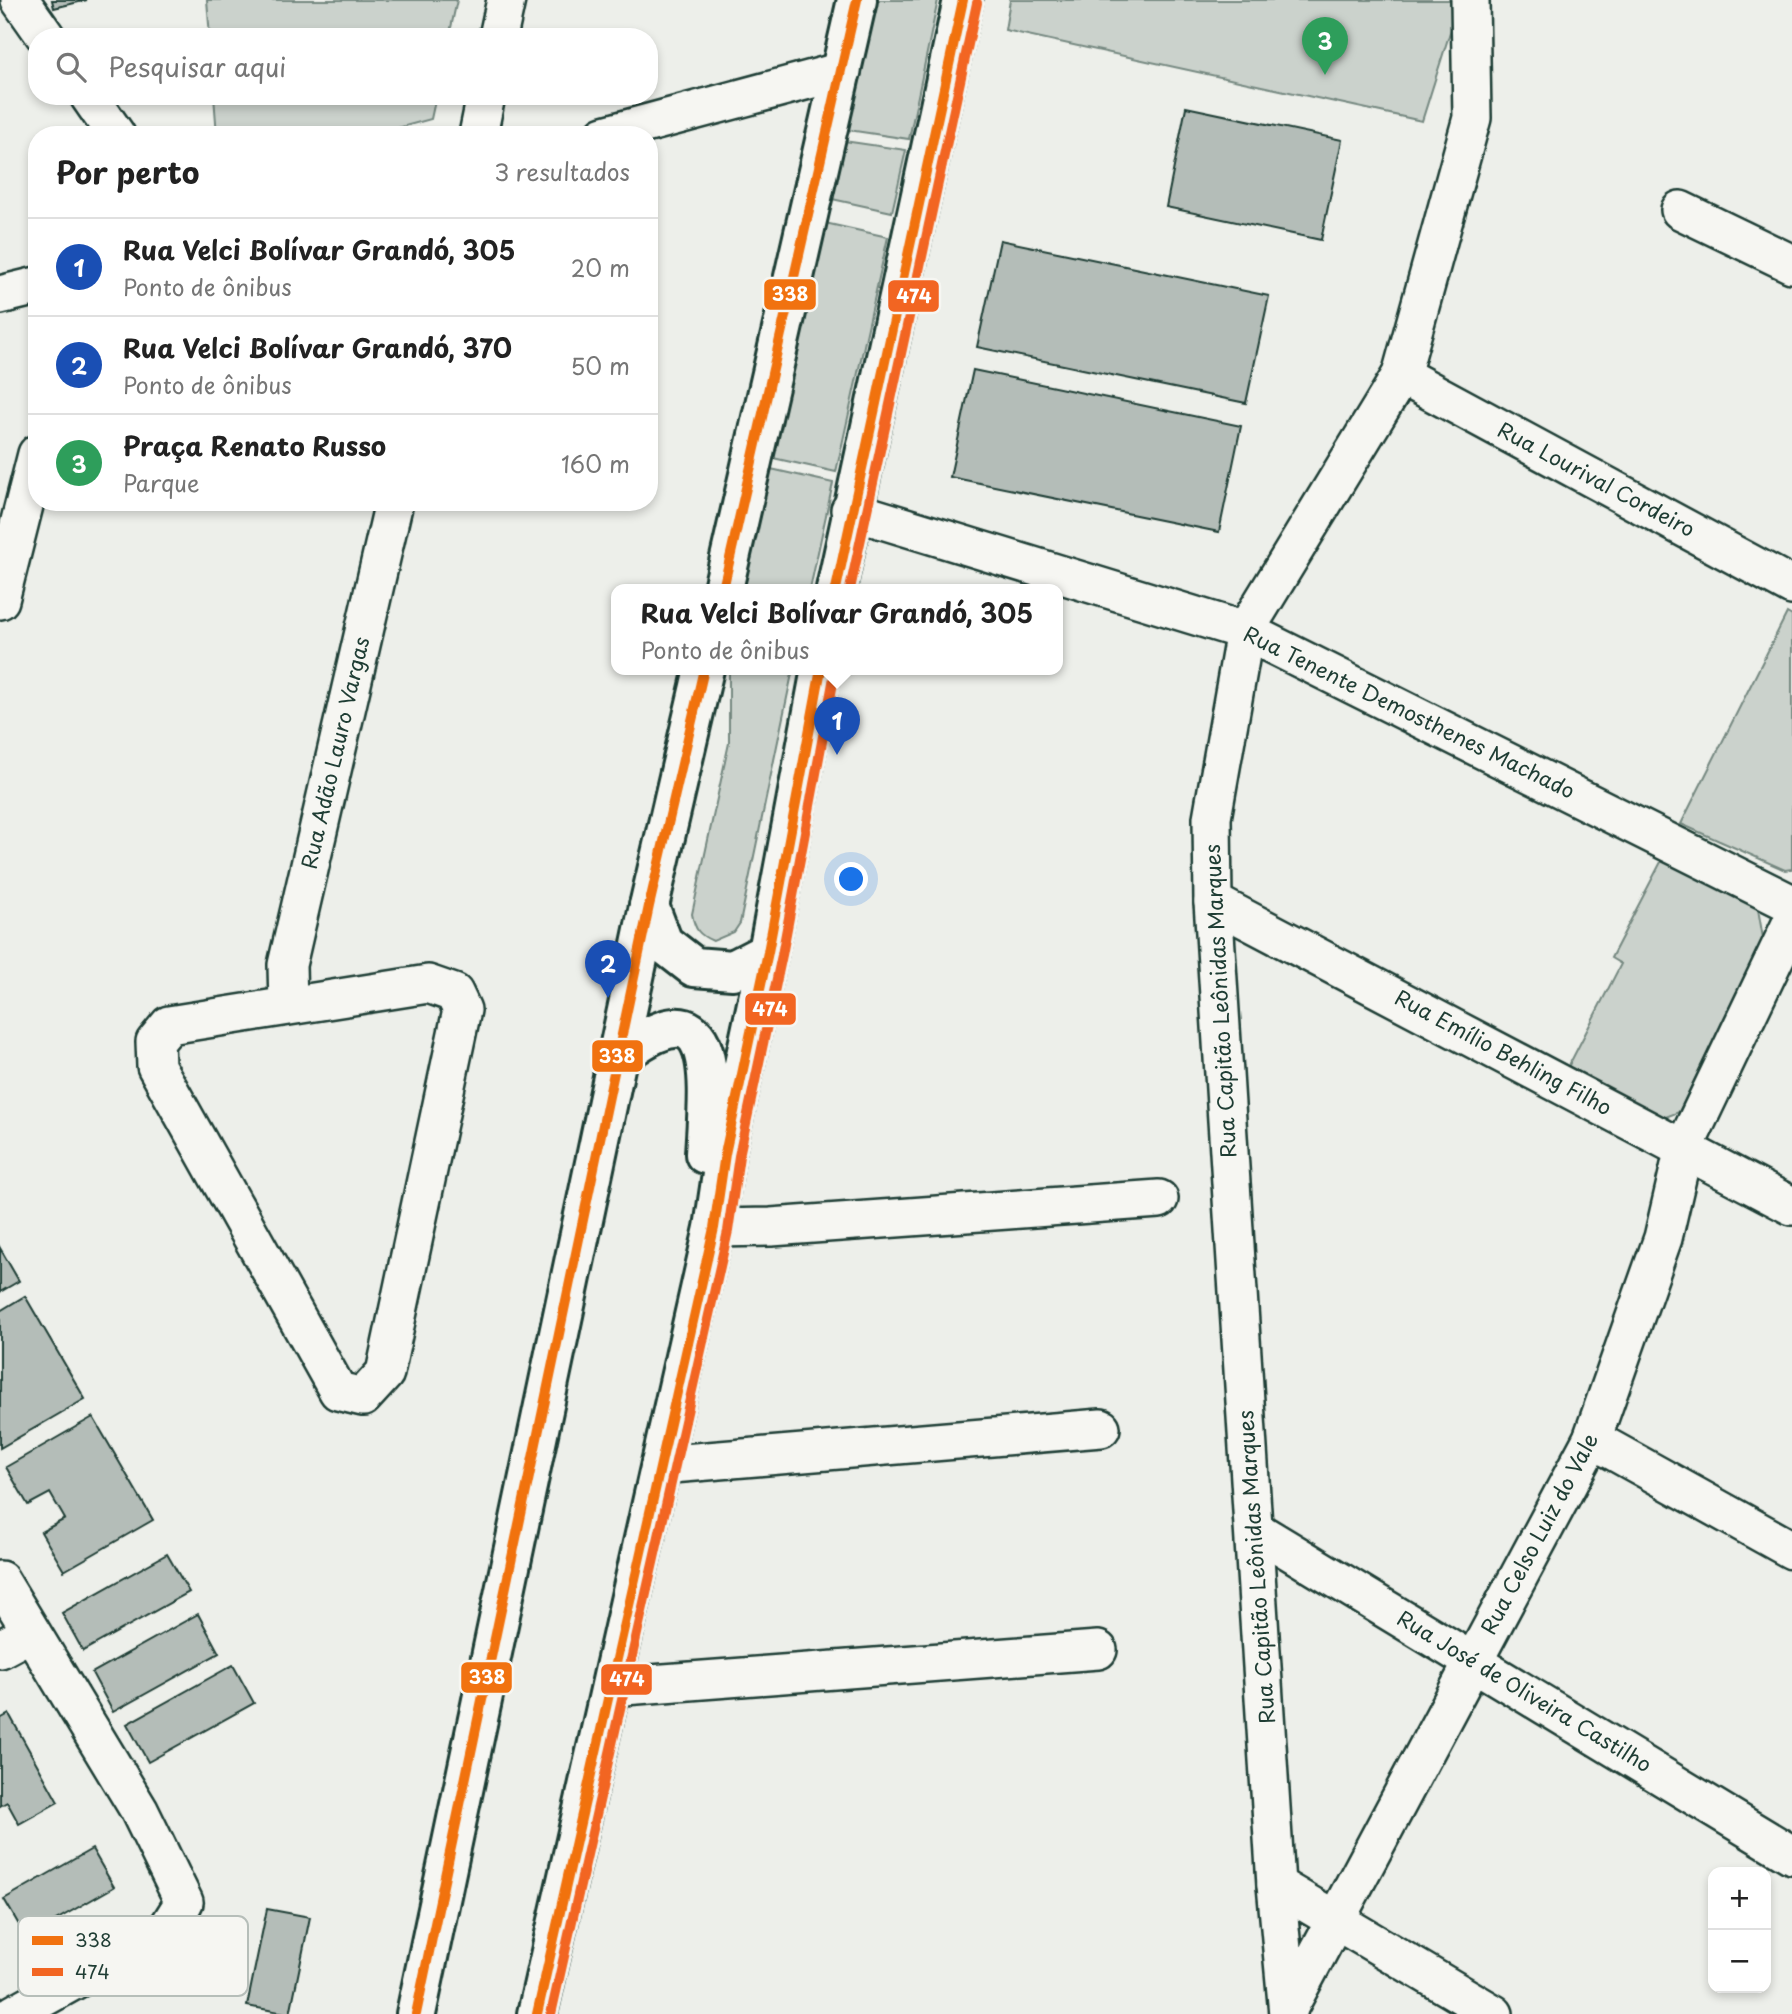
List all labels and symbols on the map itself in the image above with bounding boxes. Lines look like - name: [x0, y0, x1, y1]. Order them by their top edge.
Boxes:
- pin: 3: [1302, 17, 1348, 75]
- line badge: 338: [763, 278, 817, 311]
- text: 338: [772, 279, 808, 307]
- line badge: 474: [887, 279, 940, 313]
- text: 474: [896, 281, 932, 309]
- street label: Rua Lourival Cordeiro: [1493, 413, 1701, 544]
- street label: Rua Tenente Demosthenes Machado: [1239, 617, 1581, 806]
- street label: Rua Adão Lauro Vargas: [292, 633, 376, 872]
- pin: 1: [814, 697, 860, 755]
- street label: Rua Capitão Leônidas Marques: [1195, 843, 1243, 1159]
- your location: [834, 862, 868, 896]
- pin: 2: [585, 940, 631, 998]
- street label: Rua Emílio Behling Filho: [1390, 980, 1618, 1122]
- line badge: 474: [744, 992, 797, 1026]
- text: 474: [752, 994, 788, 1022]
- line badge: 338: [591, 1039, 644, 1073]
- text: 338: [599, 1041, 635, 1069]
- street label: Rua Capitão Leônidas Marques: [1228, 1409, 1282, 1725]
- street label: Rua Celso Luiz do Vale: [1471, 1427, 1605, 1640]
- street label: Rua José de Oliveira Castilho: [1392, 1601, 1658, 1779]
- line badge: 338: [460, 1661, 513, 1694]
- text: 338: [469, 1662, 505, 1690]
- line badge: 474: [600, 1663, 653, 1696]
- text: 474: [609, 1664, 645, 1692]
- legend: [18, 1916, 248, 1996]
- text: 338: [75, 1925, 112, 1953]
- text: 474: [75, 1957, 110, 1985]

